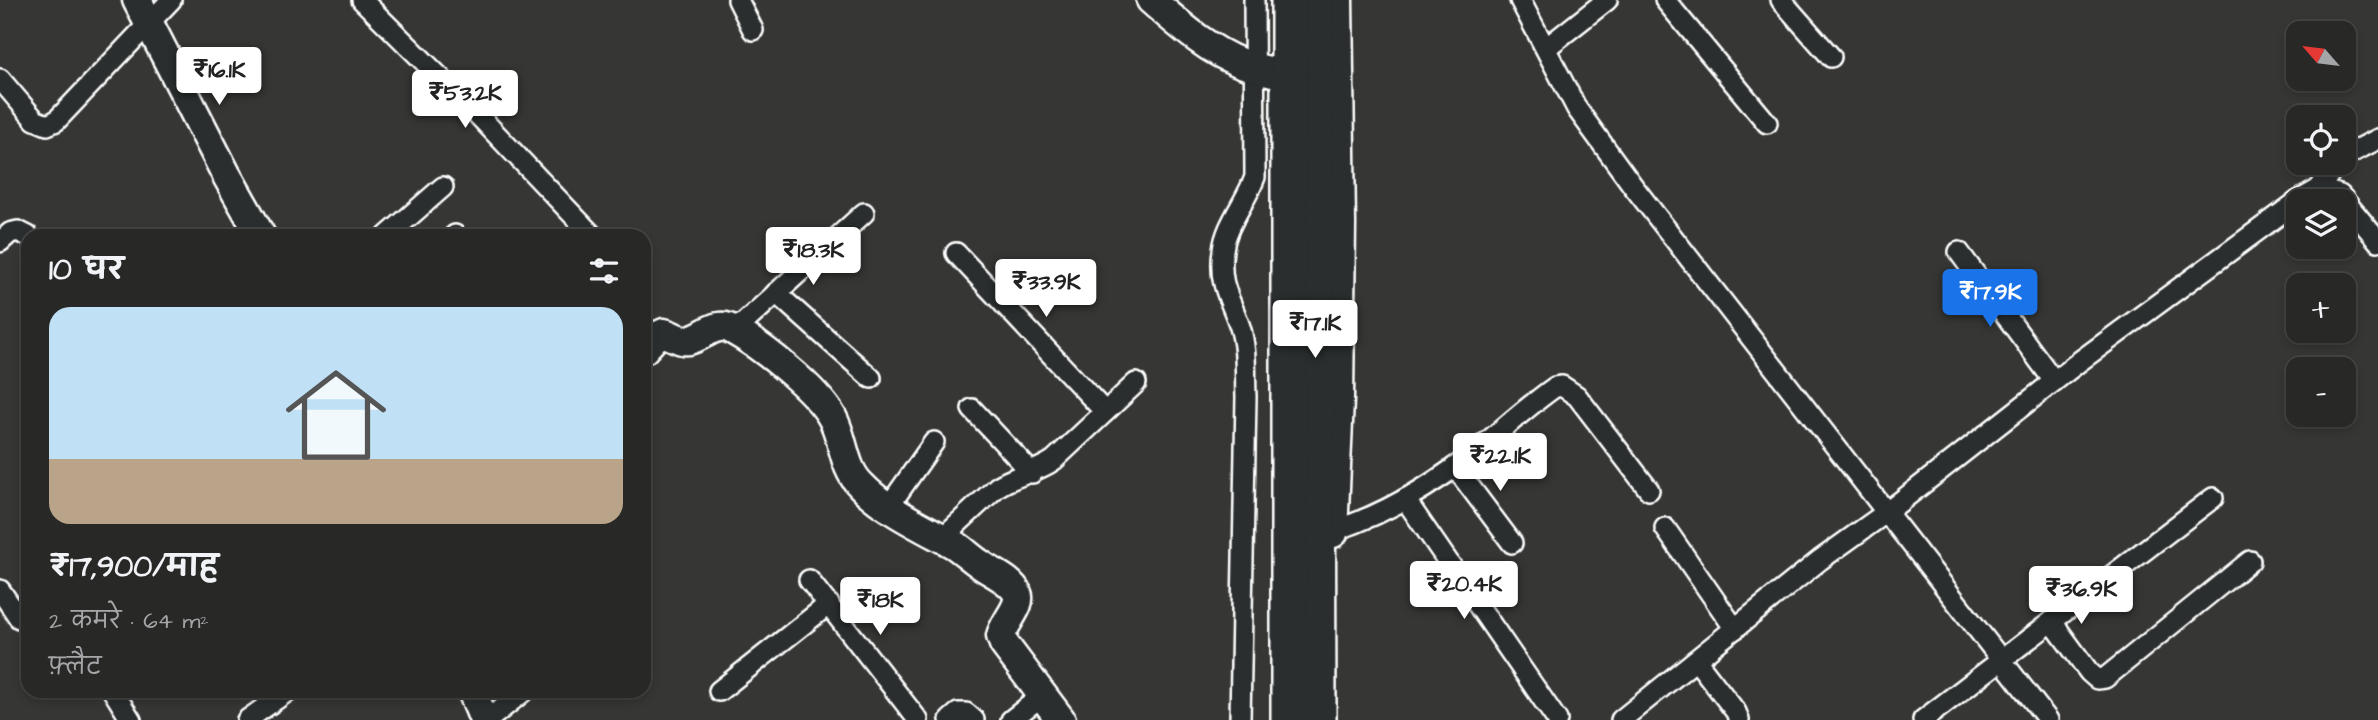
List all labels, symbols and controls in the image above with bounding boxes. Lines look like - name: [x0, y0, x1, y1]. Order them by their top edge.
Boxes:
- north arrow: [2286, 21, 2356, 91]
- map controls: [2286, 21, 2356, 427]
- pin: ₹16.1K: [162, 48, 276, 107]
- text: ₹16.1K: [192, 54, 246, 86]
- pin: ₹53.2K: [408, 71, 522, 130]
- text: ₹53.2K: [428, 77, 502, 109]
- button: locate: [2286, 105, 2356, 175]
- button: layers: [2286, 189, 2356, 259]
- pin: ₹18.3K: [756, 228, 870, 287]
- text: ₹18.3K: [782, 234, 844, 266]
- text: 10 घर: [49, 249, 124, 291]
- icon: filters: [585, 252, 623, 290]
- pin: ₹33.9K: [989, 260, 1103, 319]
- text: ₹33.9K: [1011, 266, 1081, 298]
- pin: ₹17.9K: [1933, 270, 2047, 329]
- button: +: [2286, 273, 2356, 343]
- text: ₹17.9K: [1958, 276, 2022, 308]
- pin: ₹17.1K: [1258, 300, 1372, 360]
- text: ₹17.1K: [1289, 307, 1341, 339]
- icon: home: [273, 352, 399, 478]
- button: −: [2286, 357, 2356, 427]
- pin: ₹22.1K: [1443, 434, 1557, 493]
- text: ₹22.1K: [1469, 440, 1531, 472]
- text: ₹17,900/माह: [49, 546, 219, 588]
- pin: ₹20.4K: [1407, 562, 1521, 621]
- pin: ₹36.9K: [2024, 566, 2138, 626]
- text: ₹20.4K: [1426, 568, 1502, 600]
- text: ₹36.9K: [2045, 573, 2117, 605]
- pin: ₹18K: [839, 578, 921, 637]
- text: ₹18K: [856, 584, 904, 616]
- text: 2 कमरे · 64 m²: [49, 605, 209, 637]
- text: फ़्लैट: [49, 651, 101, 683]

